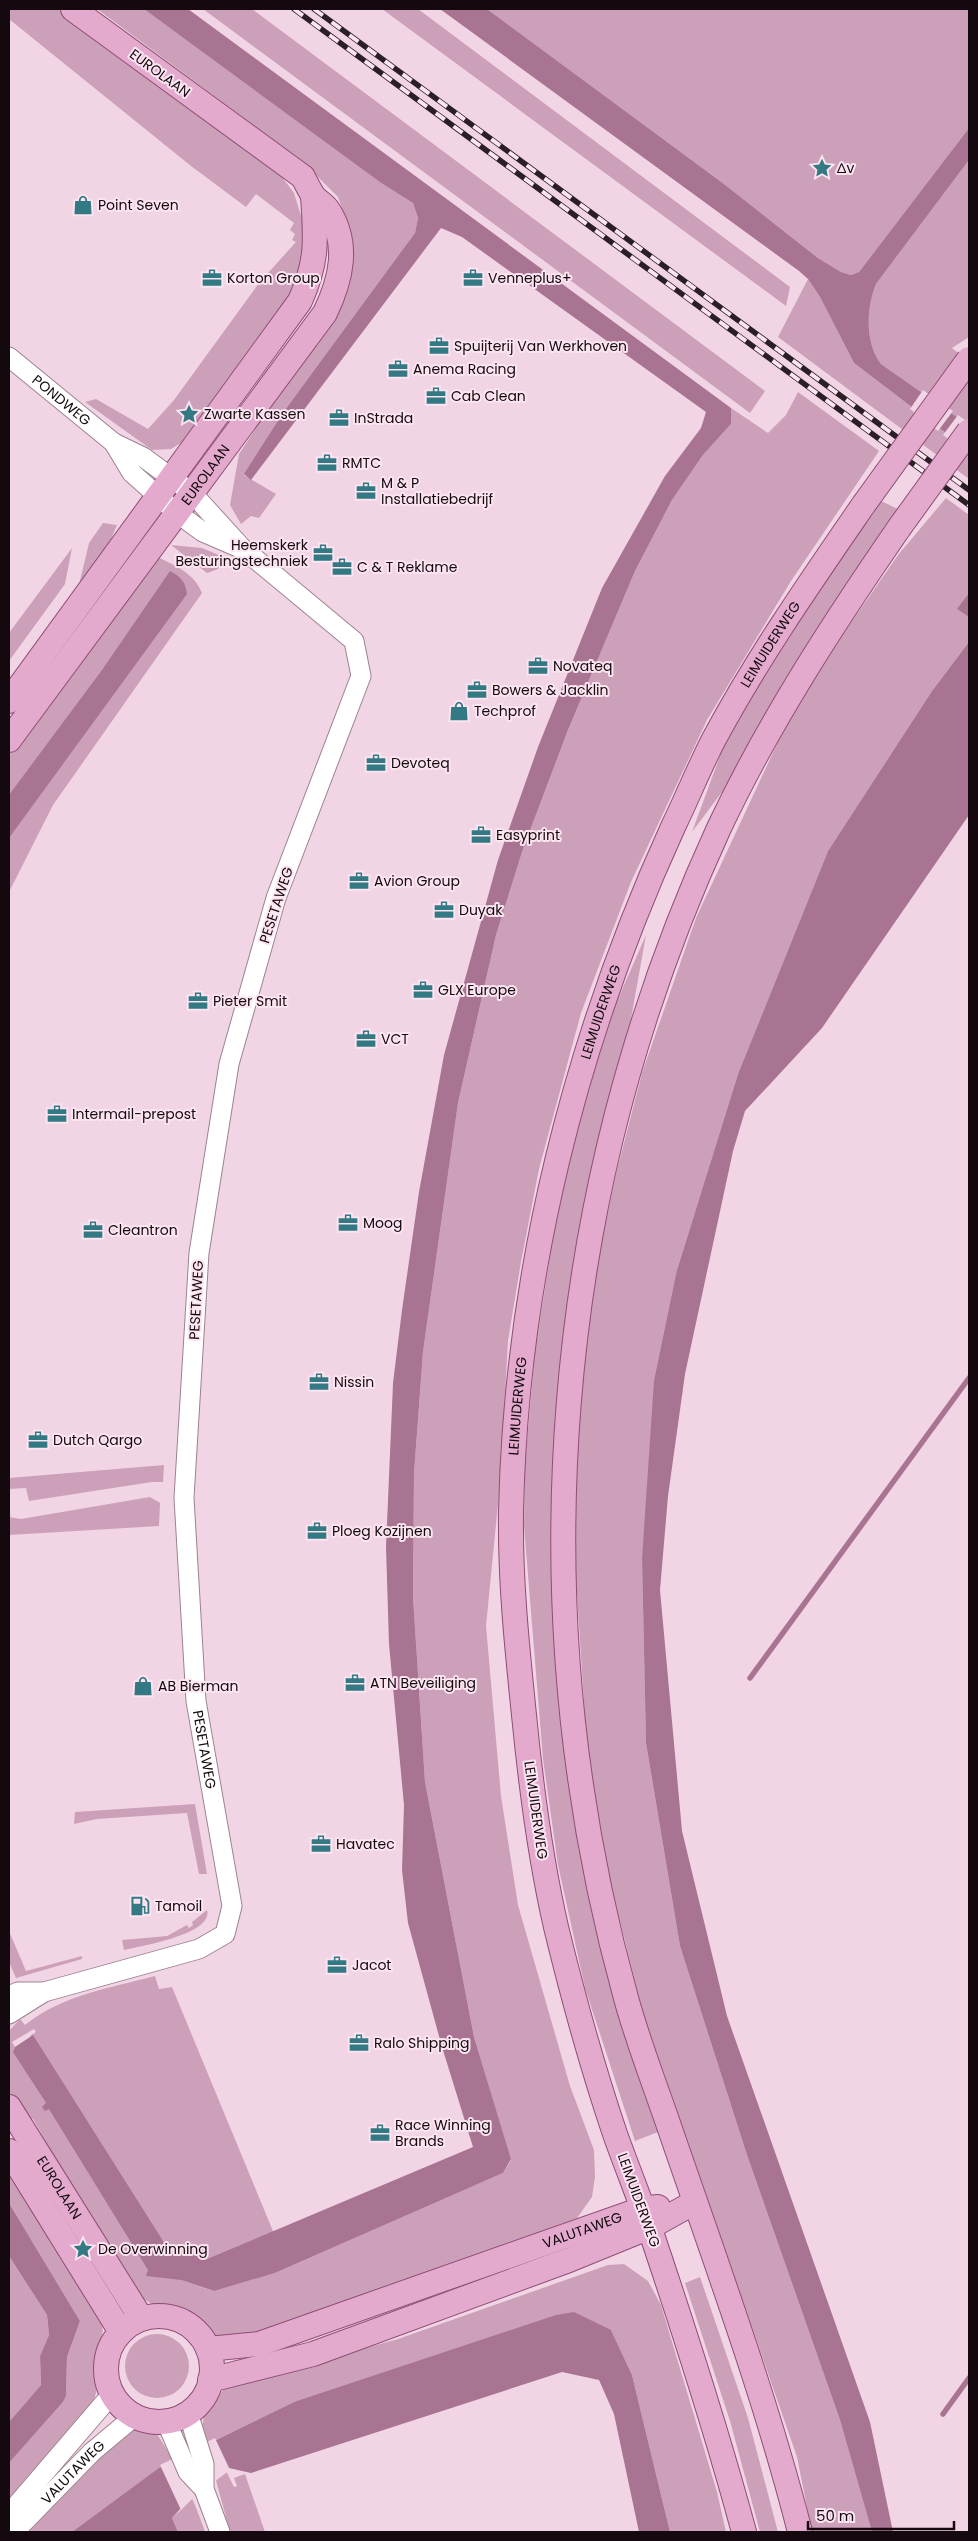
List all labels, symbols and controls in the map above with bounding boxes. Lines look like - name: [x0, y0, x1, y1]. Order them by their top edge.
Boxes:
- street label: EUROLAAN: [125, 44, 195, 102]
- place icon: ∆v: [811, 157, 833, 179]
- place label: ∆v: [837, 158, 855, 178]
- shop icon: Point Seven: [72, 194, 94, 216]
- place label: Point Seven: [98, 195, 179, 215]
- office icon: Korton Group: [201, 267, 223, 289]
- office icon: Venneplus+: [462, 267, 484, 289]
- place label: Korton Group: [227, 268, 320, 288]
- place label: Venneplus+: [488, 268, 571, 288]
- office icon: Spuijterij Van Werkhoven: [428, 335, 450, 357]
- place label: Spuijterij Van Werkhoven: [454, 336, 627, 356]
- office icon: Anema Racing: [387, 358, 409, 380]
- place label: Anema Racing: [413, 359, 516, 379]
- street label: PONDWEG: [28, 370, 95, 430]
- office icon: Cab Clean: [425, 385, 447, 407]
- place label: Cab Clean: [451, 386, 526, 406]
- place icon: Zwarte Kassen: [178, 403, 200, 425]
- place label: Zwarte Kassen: [204, 404, 305, 424]
- office icon: InStrada: [328, 407, 350, 429]
- place label: InStrada: [354, 408, 413, 428]
- street label: EUROLAAN: [176, 440, 234, 509]
- office icon: RMTC: [316, 452, 338, 474]
- place label: RMTC: [342, 453, 381, 473]
- place label: M & P Installatiebedrijf: [381, 473, 494, 509]
- office icon: M & P Installatiebedrijf: [355, 480, 377, 502]
- place label: Heemskerk Besturingstechniek: [175, 535, 309, 571]
- office icon: Heemskerk Besturingstechniek: [312, 542, 334, 564]
- office icon: C & T Reklame: [331, 556, 353, 578]
- place label: C & T Reklame: [357, 557, 458, 577]
- street label: LEIMUIDERWEG: [735, 597, 805, 691]
- office icon: Novateq: [527, 655, 549, 677]
- place label: Novateq: [553, 656, 612, 676]
- office icon: Bowers & Jacklin: [466, 679, 488, 701]
- place label: Bowers & Jacklin: [492, 680, 609, 700]
- shop icon: Techprof: [448, 700, 470, 722]
- place label: Techprof: [474, 701, 536, 721]
- office icon: Devoteq: [365, 752, 387, 774]
- place label: Devoteq: [391, 753, 450, 773]
- office icon: Easyprint: [470, 824, 492, 846]
- place label: Easyprint: [496, 825, 560, 845]
- street label: PESETAWEG: [254, 864, 298, 946]
- office icon: Avion Group: [348, 870, 370, 892]
- place label: Avion Group: [374, 871, 460, 891]
- office icon: Duyak: [433, 899, 455, 921]
- place label: Duyak: [459, 900, 503, 920]
- street label: LEIMUIDERWEG: [575, 961, 626, 1062]
- office icon: GLX Europe: [412, 979, 434, 1001]
- place label: GLX Europe: [438, 980, 516, 1000]
- office icon: Pieter Smit: [187, 990, 209, 1012]
- place label: Pieter Smit: [213, 991, 287, 1011]
- office icon: VCT: [355, 1028, 377, 1050]
- place label: VCT: [381, 1029, 409, 1049]
- office icon: Intermail-prepost: [46, 1103, 68, 1125]
- place label: Intermail-prepost: [72, 1104, 196, 1124]
- office icon: Moog: [337, 1212, 359, 1234]
- place label: Moog: [363, 1213, 402, 1233]
- office icon: Cleantron: [82, 1219, 104, 1241]
- place label: Cleantron: [108, 1220, 178, 1240]
- street label: PESETAWEG: [184, 1260, 208, 1340]
- street label: LEIMUIDERWEG: [503, 1356, 532, 1456]
- office icon: Nissin: [308, 1371, 330, 1393]
- place label: Nissin: [334, 1372, 374, 1392]
- office icon: Dutch Qargo: [27, 1429, 49, 1451]
- place label: Dutch Qargo: [53, 1430, 142, 1450]
- office icon: Ploeg Kozijnen: [306, 1520, 328, 1542]
- place label: Ploeg Kozijnen: [332, 1521, 432, 1541]
- office icon: ATN Beveiliging: [344, 1672, 366, 1694]
- place label: ATN Beveiliging: [370, 1673, 476, 1693]
- shop icon: AB Bierman: [132, 1675, 154, 1697]
- place label: AB Bierman: [158, 1676, 239, 1696]
- street label: PESETAWEG: [188, 1709, 221, 1790]
- street label: LEIMUIDERWEG: [519, 1760, 553, 1860]
- office icon: Havatec: [310, 1833, 332, 1855]
- place label: Havatec: [336, 1834, 395, 1854]
- fuel station icon: Tamoil: [129, 1895, 151, 1917]
- place label: Tamoil: [155, 1896, 202, 1916]
- office icon: Jacot: [326, 1954, 348, 1976]
- place label: Jacot: [352, 1955, 391, 1975]
- office icon: Ralo Shipping: [348, 2032, 370, 2054]
- place label: Ralo Shipping: [374, 2033, 470, 2053]
- place label: Race Winning Brands: [395, 2115, 491, 2151]
- office icon: Race Winning Brands: [369, 2122, 391, 2144]
- street label: LEIMUIDERWEG: [613, 2150, 665, 2250]
- street label: EUROLAAN: [32, 2152, 87, 2223]
- street label: VALUTAWEG: [540, 2207, 625, 2253]
- place icon: De Overwinning: [72, 2238, 94, 2260]
- place label: De Overwinning: [98, 2239, 208, 2259]
- street label: VALUTAWEG: [36, 2435, 109, 2509]
- scale bar: [808, 2498, 954, 2530]
- text: 50 m: [816, 2505, 854, 2526]

